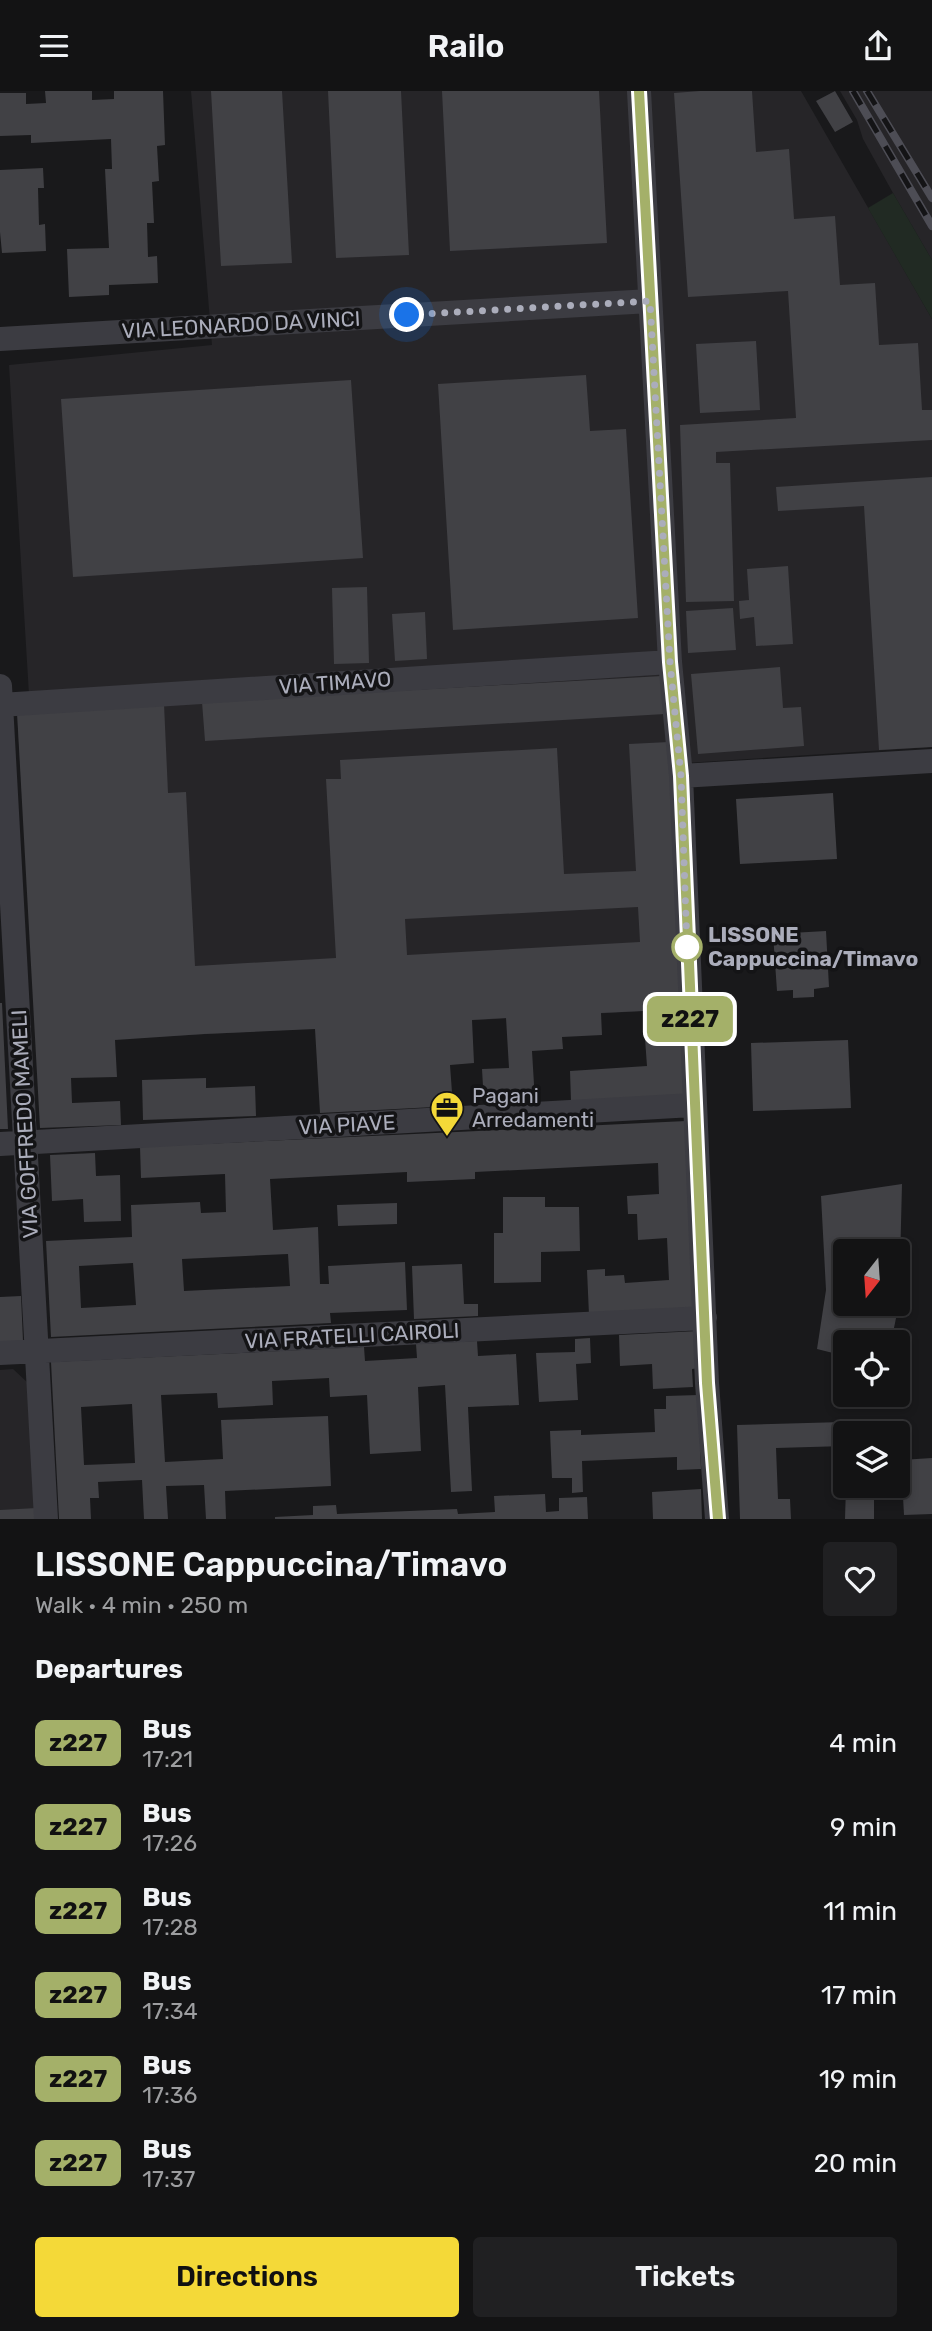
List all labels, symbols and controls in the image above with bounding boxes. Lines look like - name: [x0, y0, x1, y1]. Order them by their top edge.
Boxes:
- icon: menu: [35, 27, 73, 65]
- text: Railo: [427, 27, 505, 65]
- icon: share: [859, 27, 897, 65]
- your location: [389, 297, 424, 332]
- street label: VIA LEONARDO DA VINCI: [121, 306, 361, 343]
- street label: VIA TIMAVO: [278, 666, 392, 699]
- place label: LISSONE Cappuccina/Timavo: [708, 922, 918, 971]
- marker: LISSONE Cappuccina/Timavo: [672, 932, 702, 962]
- line badge: z227: [641, 996, 739, 1042]
- text: z227: [661, 1005, 719, 1033]
- street label: VIA GOFFREDO MAMELI: [6, 1009, 43, 1239]
- place label: Pagani Arredamenti: [472, 1083, 594, 1132]
- office icon: Pagani Arredamenti: [428, 1089, 466, 1138]
- street label: VIA PIAVE: [298, 1109, 396, 1140]
- north arrow: [833, 1239, 910, 1316]
- map controls: [833, 1239, 910, 1498]
- street label: VIA FRATELLI CAIROLI: [244, 1317, 460, 1354]
- button: locate: [833, 1330, 910, 1407]
- button: layers: [833, 1421, 910, 1498]
- button: heart: [823, 1542, 897, 1616]
- text: LISSONE Cappuccina/Timavo: [35, 1545, 507, 1584]
- text: Walk · 4 min · 250 m: [35, 1591, 248, 1619]
- text: Departures: [35, 1654, 183, 1685]
- text: Bus: [142, 1714, 192, 1745]
- text: 4 min: [829, 1728, 897, 1759]
- text: z227: [49, 1729, 107, 1757]
- text: 17:21: [142, 1745, 193, 1773]
- text: Bus: [142, 1798, 192, 1829]
- text: 9 min: [830, 1812, 897, 1843]
- text: z227: [49, 1813, 107, 1841]
- text: 17:26: [142, 1829, 197, 1857]
- text: Bus: [142, 1882, 192, 1913]
- text: 11 min: [823, 1896, 897, 1927]
- text: z227: [49, 1897, 107, 1925]
- text: 17:28: [142, 1913, 198, 1941]
- text: Bus: [142, 1966, 192, 1997]
- text: 17 min: [821, 1980, 897, 2011]
- text: z227: [49, 1981, 107, 2009]
- text: 17:34: [142, 1997, 198, 2025]
- text: Bus: [142, 2050, 192, 2081]
- text: 19 min: [819, 2064, 897, 2095]
- text: z227: [49, 2065, 107, 2093]
- text: 17:36: [142, 2081, 197, 2109]
- text: Bus: [142, 2134, 192, 2165]
- text: 20 min: [814, 2148, 897, 2179]
- text: z227: [49, 2149, 107, 2177]
- text: 17:37: [142, 2165, 195, 2193]
- button: Directions: [35, 2237, 459, 2317]
- button: Tickets: [473, 2237, 897, 2317]

